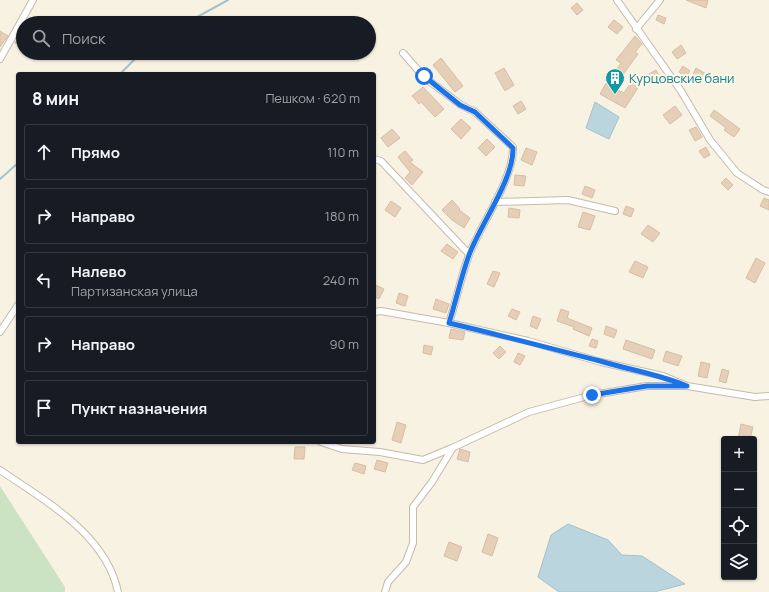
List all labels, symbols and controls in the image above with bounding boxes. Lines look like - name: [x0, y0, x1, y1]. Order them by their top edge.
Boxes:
- search box: [16, 16, 376, 60]
- icon: search: [30, 27, 52, 49]
- text: Поиск: [62, 28, 106, 49]
- route start: [415, 67, 433, 85]
- building icon: Курцовские бани: [604, 67, 626, 95]
- place label: Курцовские бани: [629, 69, 734, 87]
- text: 8 мин: [32, 87, 79, 110]
- text: Пешком · 620 m: [265, 89, 360, 107]
- icon: ahead: [33, 141, 55, 163]
- text: Прямо: [71, 142, 120, 163]
- text: 110 m: [327, 143, 359, 161]
- icon: right: [33, 205, 55, 227]
- text: Направо: [71, 206, 135, 227]
- text: 180 m: [325, 207, 359, 225]
- text: Налево: [71, 261, 126, 282]
- icon: left: [33, 269, 55, 291]
- text: 240 m: [323, 271, 359, 289]
- text: Партизанская улица: [71, 282, 198, 300]
- icon: right: [33, 333, 55, 355]
- text: Направо: [71, 334, 135, 355]
- text: 90 m: [329, 335, 359, 353]
- route end: [583, 386, 601, 404]
- icon: arrive: [33, 397, 55, 419]
- text: Пункт назначения: [71, 398, 207, 419]
- map controls: [721, 436, 757, 580]
- button: +: [721, 436, 757, 472]
- button: −: [721, 472, 757, 508]
- button: locate: [721, 508, 757, 544]
- button: layers: [721, 544, 757, 580]

